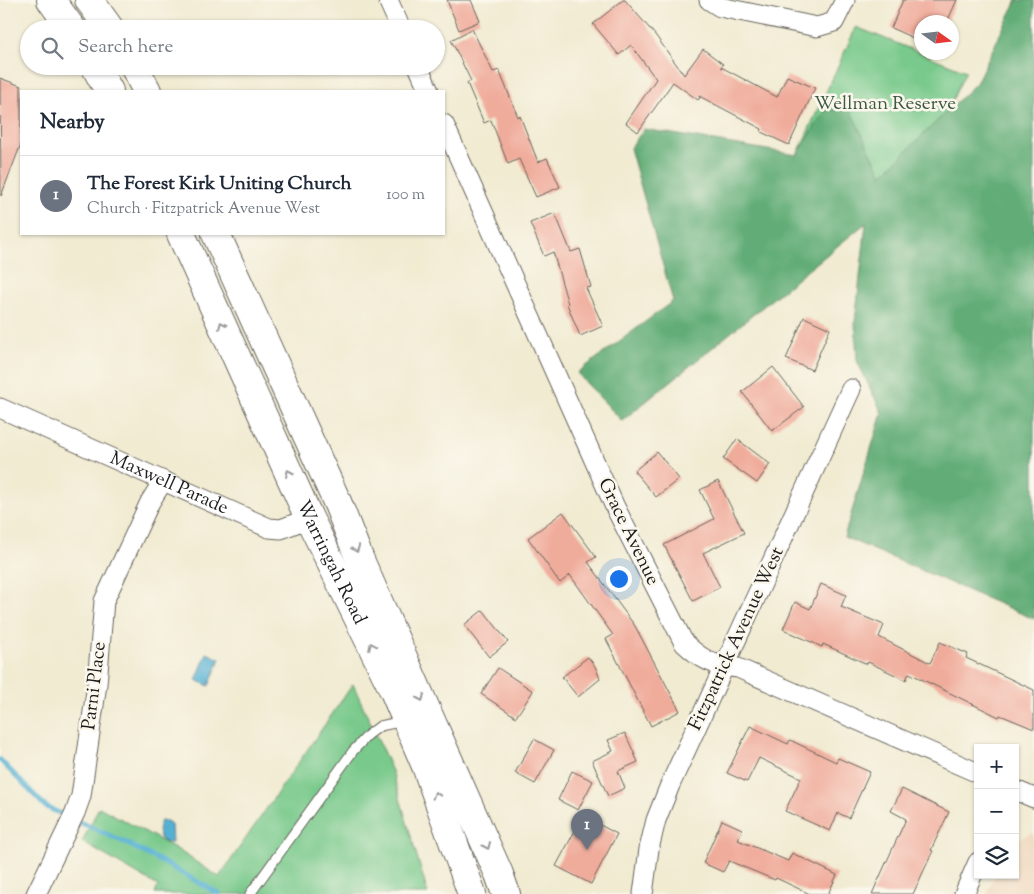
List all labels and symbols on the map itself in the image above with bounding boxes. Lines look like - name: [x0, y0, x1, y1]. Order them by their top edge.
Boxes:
- north arrow: [914, 15, 959, 60]
- park label: Wellman Reserve: [814, 91, 956, 118]
- one-way arrow: [218, 321, 228, 330]
- street label: Maxwell Parade: [105, 445, 233, 522]
- one-way arrow: [285, 469, 295, 478]
- street label: Grace Avenue: [590, 474, 666, 590]
- street label: Warringah Road: [289, 496, 373, 629]
- street label: Fitzpatrick Avenue West: [683, 542, 792, 735]
- one-way arrow: [349, 544, 360, 553]
- your location: [606, 566, 632, 592]
- street label: Parni Place: [76, 640, 114, 732]
- one-way arrow: [368, 642, 378, 651]
- one-way arrow: [414, 693, 425, 702]
- one-way arrow: [432, 791, 442, 800]
- pin: 1: [571, 809, 603, 850]
- one-way arrow: [480, 841, 491, 850]

